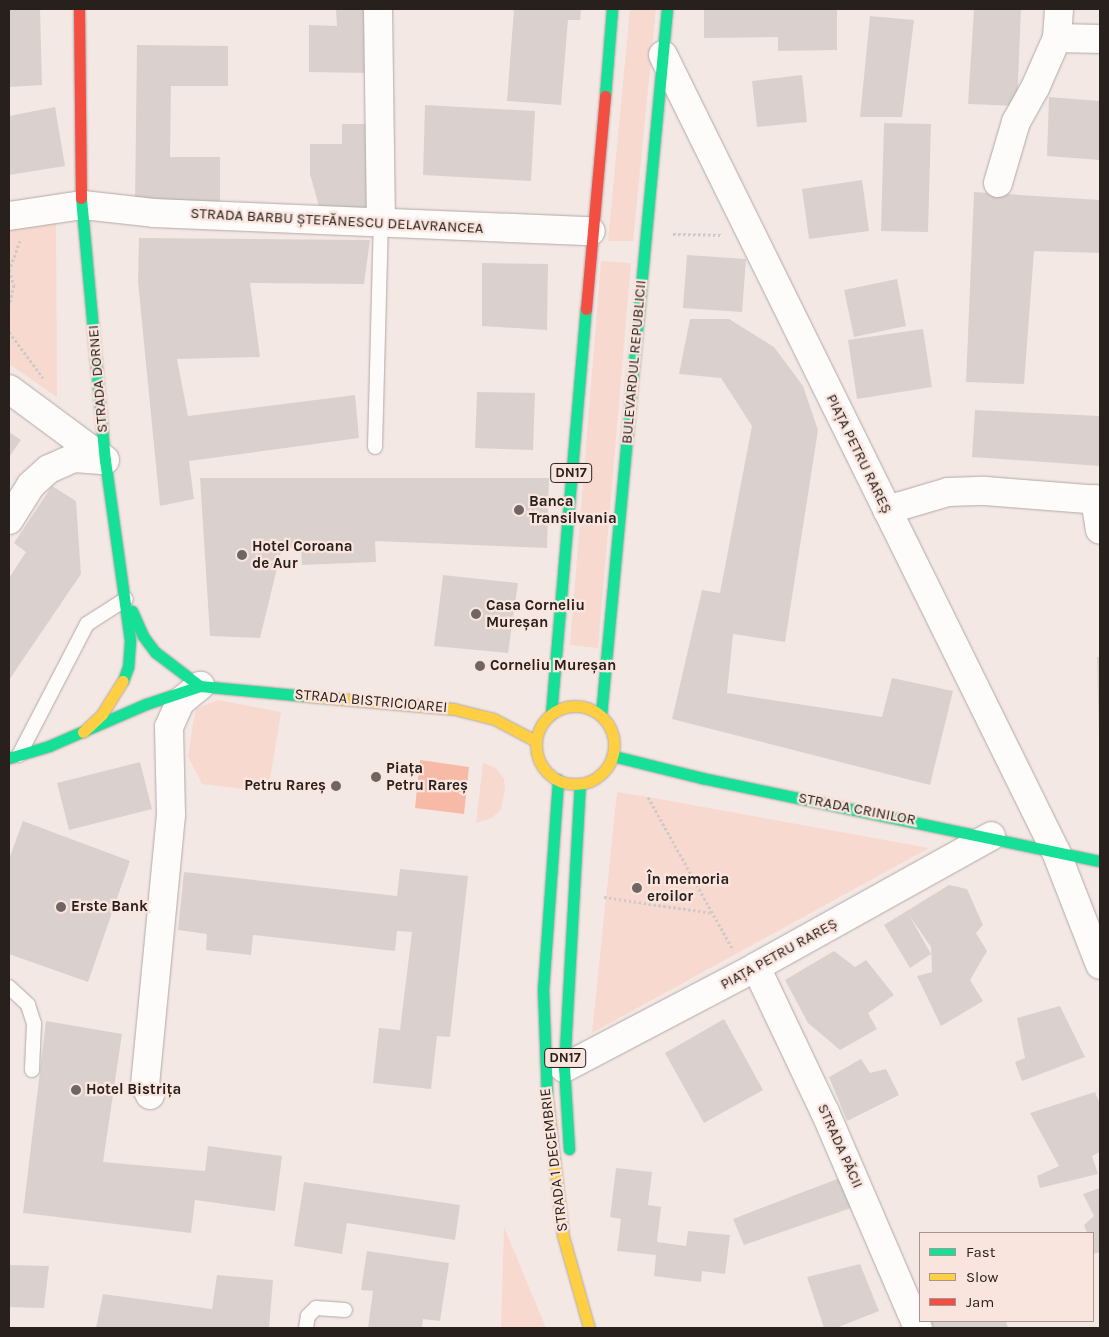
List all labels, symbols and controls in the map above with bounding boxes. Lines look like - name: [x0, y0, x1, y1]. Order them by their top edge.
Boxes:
- street label: STRADA BARBU ȘTEFĂNESCU DELAVRANCEA: [190, 204, 484, 238]
- street label: BULEVARDUL REPUBLICII: [618, 279, 650, 445]
- street label: STRADA DORNEI: [84, 324, 112, 434]
- street label: PIAȚA PETRU RAREȘ: [822, 391, 896, 517]
- road number: DN17: [550, 462, 592, 484]
- place label: Banca Transilvania: [529, 492, 617, 527]
- marker: Banca Transilvania: [513, 504, 525, 516]
- place label: Hotel Coroana de Aur: [252, 537, 353, 572]
- marker: Hotel Coroana de Aur: [236, 549, 248, 561]
- place label: Casa Corneliu Mureșan: [486, 596, 585, 631]
- marker: Casa Corneliu Mureșan: [470, 608, 482, 620]
- place label: Corneliu Mureșan: [490, 657, 616, 675]
- marker: Corneliu Mureșan: [474, 660, 486, 672]
- street label: STRADA BISTRICIOAREI: [294, 685, 448, 717]
- place label: Piața Petru Rareș: [386, 759, 468, 794]
- marker: Piața Petru Rareș: [370, 771, 382, 783]
- place label: Petru Rareș: [244, 777, 326, 795]
- marker: Petru Rareș: [330, 780, 342, 792]
- street label: STRADA CRINILOR: [797, 789, 917, 829]
- place label: În memoria eroilor: [647, 870, 729, 905]
- marker: În memoria eroilor: [631, 882, 643, 894]
- place label: Erste Bank: [71, 898, 148, 916]
- marker: Erste Bank: [55, 901, 67, 913]
- street label: PIAȚA PETRU RAREȘ: [717, 914, 841, 994]
- road number: DN17: [544, 1046, 586, 1070]
- place label: Hotel Bistrița: [86, 1081, 181, 1099]
- marker: Hotel Bistrița: [70, 1084, 82, 1096]
- street label: STRADA 1 DECEMBRIE: [536, 1087, 572, 1233]
- street label: STRADA PĂCII: [813, 1101, 867, 1191]
- legend: [919, 1232, 1094, 1322]
- text: Fast: [966, 1243, 995, 1261]
- text: Slow: [966, 1268, 998, 1286]
- text: Jam: [966, 1293, 994, 1311]

